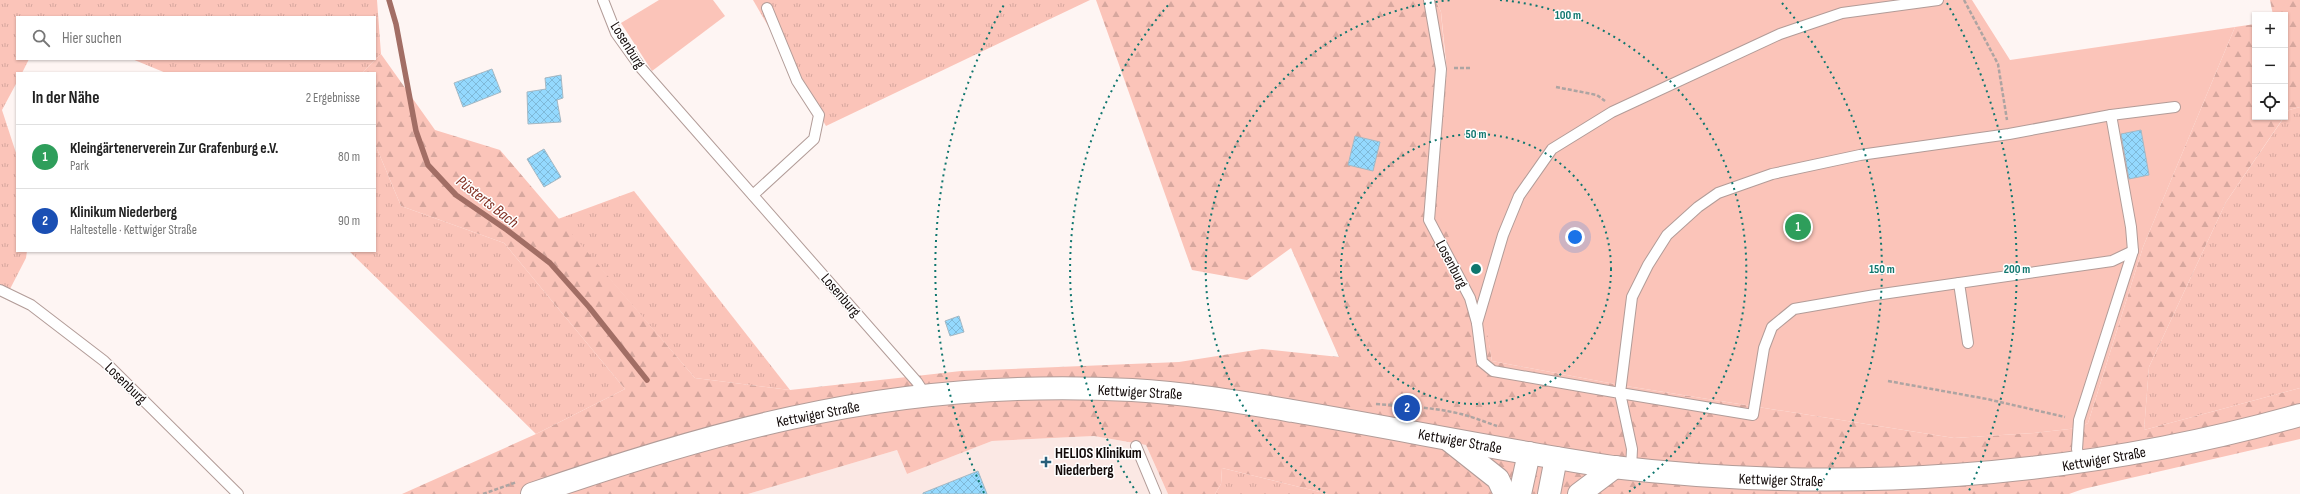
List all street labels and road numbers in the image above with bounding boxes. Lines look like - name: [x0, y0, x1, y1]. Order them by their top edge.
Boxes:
- street label: Losenburg: [606, 18, 649, 72]
- street label: Losenburg: [1431, 237, 1472, 292]
- street label: Losenburg: [816, 270, 865, 321]
- street label: Losenburg: [100, 359, 151, 408]
- street label: Kettwiger Straße: [1097, 381, 1183, 404]
- street label: Kettwiger Straße: [775, 397, 861, 432]
- street label: Kettwiger Straße: [1417, 425, 1503, 458]
- street label: Kettwiger Straße: [2061, 443, 2147, 476]
- street label: Kettwiger Straße: [1738, 470, 1824, 491]

